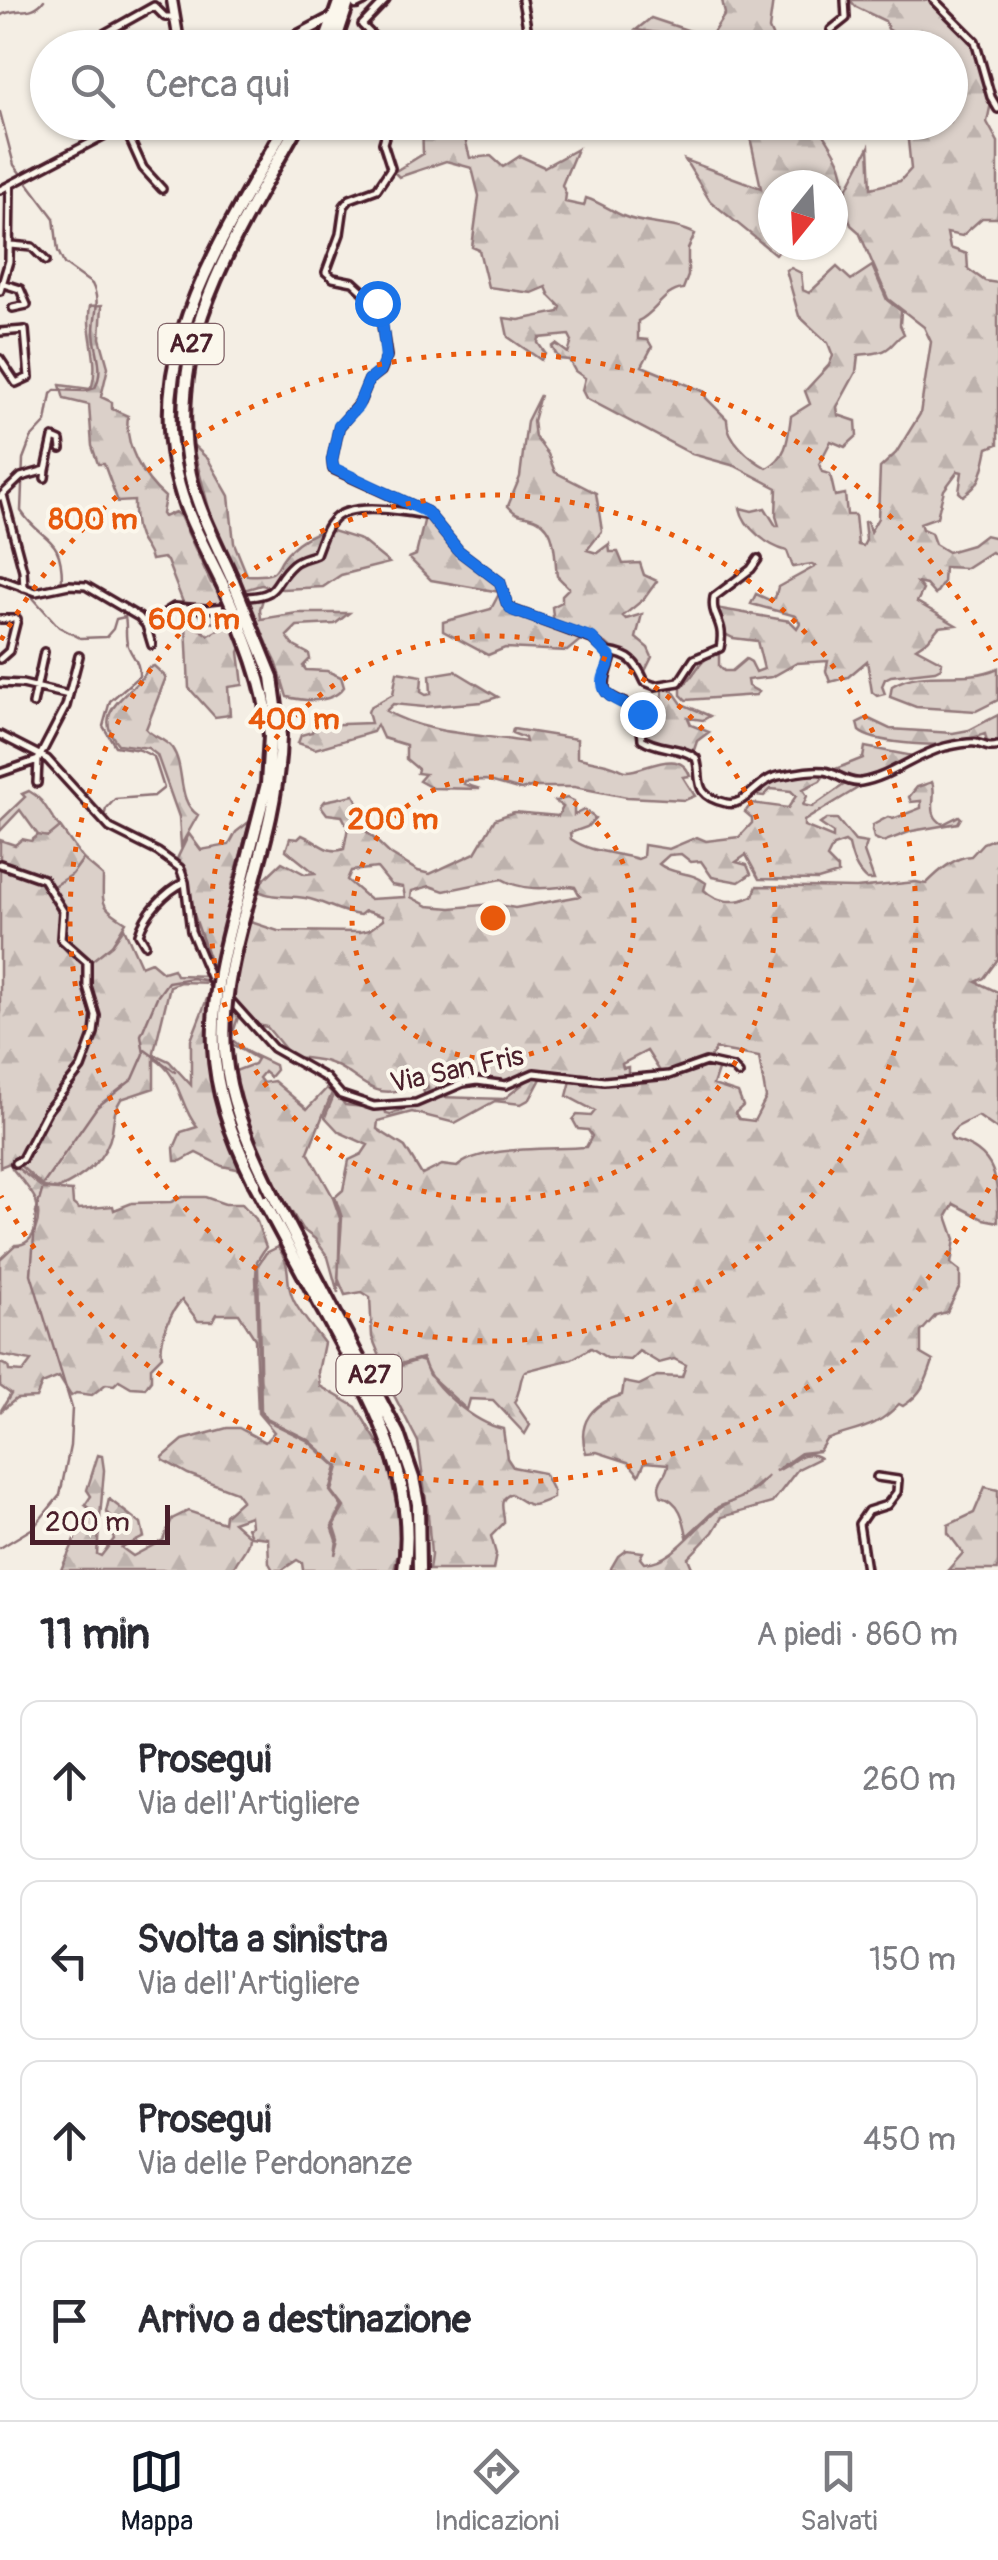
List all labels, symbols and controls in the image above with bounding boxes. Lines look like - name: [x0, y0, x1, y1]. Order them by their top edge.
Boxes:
- search box: [30, 30, 968, 140]
- icon: search: [65, 58, 120, 113]
- text: Cerca qui: [145, 61, 290, 109]
- north arrow: [758, 170, 848, 260]
- route start: [355, 281, 401, 327]
- road number: A27: [158, 324, 224, 364]
- text: 800 m: [48, 501, 138, 538]
- text: 600 m: [148, 601, 240, 638]
- route end: [620, 692, 666, 738]
- text: 400 m: [248, 701, 340, 738]
- text: 200 m: [348, 801, 438, 838]
- centre of rings: [475, 900, 511, 936]
- street label: Via San Fris: [387, 1039, 527, 1101]
- road number: A27: [336, 1355, 402, 1395]
- scale bar: [30, 1500, 170, 1544]
- text: 200 m: [45, 1505, 130, 1540]
- text: 11 min: [40, 1609, 150, 1661]
- text: A piedi · 860 m: [756, 1615, 958, 1655]
- text: Prosegui: [137, 1736, 271, 1784]
- icon: ahead: [42, 1753, 97, 1808]
- text: 260 m: [862, 1760, 956, 1800]
- text: Via dell'Artigliere: [137, 1784, 360, 1824]
- text: Svolta a sinistra: [137, 1916, 388, 1964]
- icon: left: [42, 1933, 97, 1988]
- text: 150 m: [869, 1940, 956, 1980]
- text: Via dell'Artigliere: [137, 1964, 360, 2004]
- text: Prosegui: [137, 2096, 271, 2144]
- icon: ahead: [42, 2113, 97, 2168]
- text: 450 m: [863, 2120, 956, 2160]
- text: Via delle Perdonanze: [137, 2144, 412, 2184]
- icon: arrive: [42, 2293, 97, 2348]
- text: Arrivo a destinazione: [137, 2296, 471, 2344]
- tab: Mappa: [121, 2444, 193, 2539]
- tab: Indicazioni: [434, 2444, 559, 2539]
- tab: Salvati: [800, 2444, 877, 2539]

